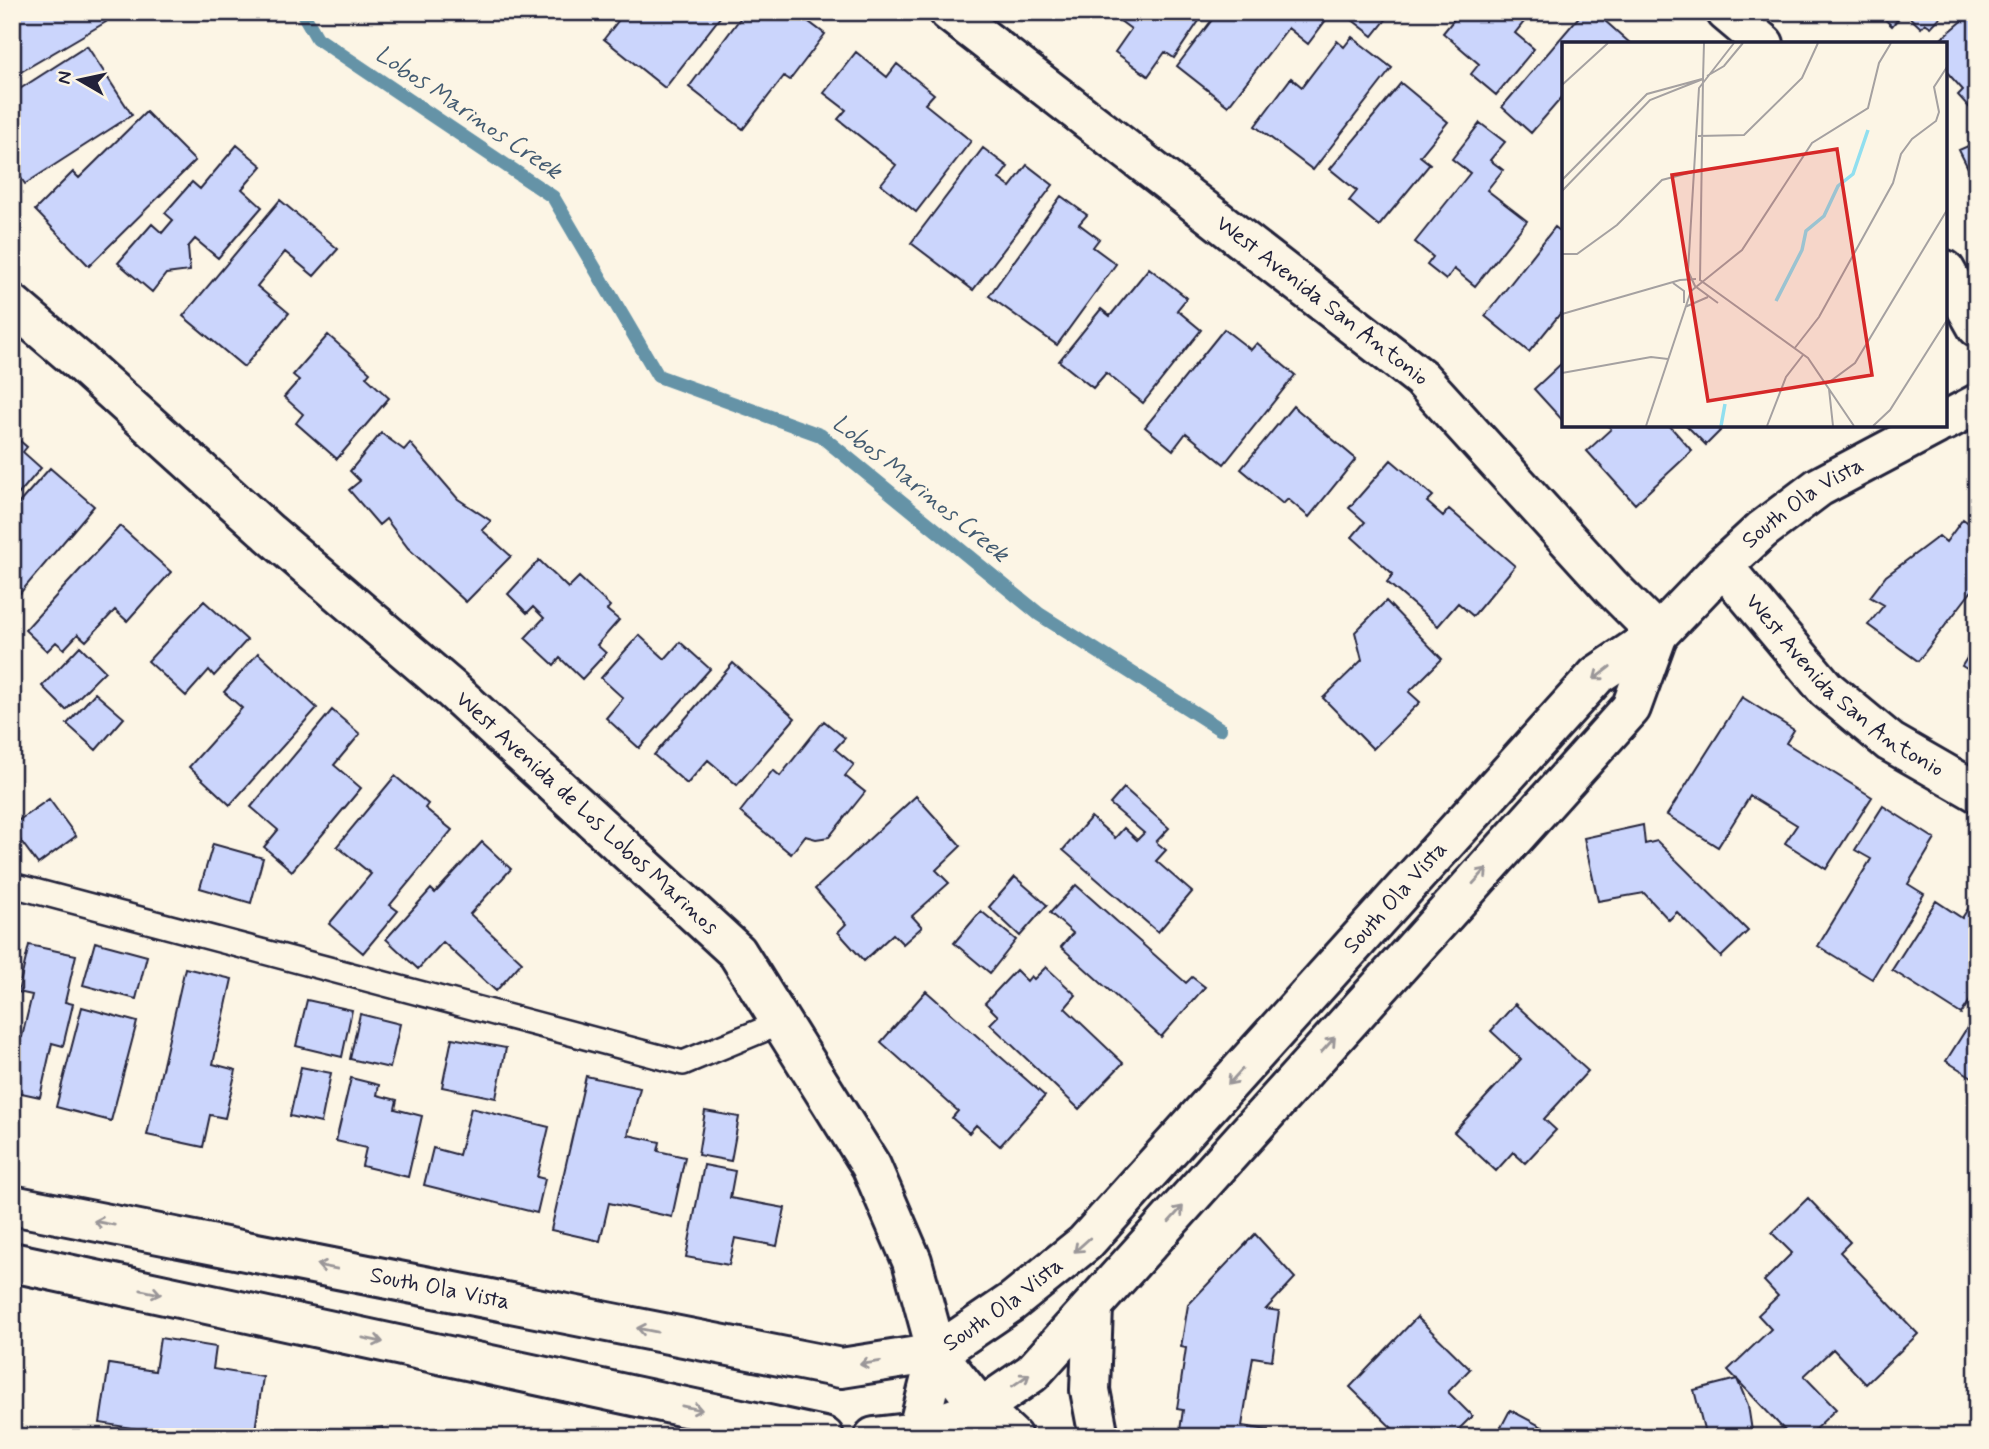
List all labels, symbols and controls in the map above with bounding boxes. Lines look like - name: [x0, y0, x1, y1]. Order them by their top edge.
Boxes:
- water label: Lobos Marinos Creek: [369, 39, 569, 188]
- inset map: [1562, 42, 1947, 427]
- north arrow: [46, 46, 116, 116]
- text: N: [51, 69, 78, 86]
- street label: West Avenida San Antonio: [1209, 209, 1436, 392]
- water label: Lobos Marinos Creek: [825, 408, 1016, 571]
- street label: South Ola Vista: [1736, 451, 1869, 556]
- street label: West Avenida San Antonio: [1738, 588, 1949, 785]
- one-way arrow: [1594, 665, 1612, 680]
- street label: West Avenida de Los Lobos Marinos: [448, 685, 724, 942]
- street label: South Ola Vista: [1337, 835, 1455, 961]
- one-way arrow: [1472, 867, 1488, 885]
- one-way arrow: [1320, 1037, 1337, 1054]
- one-way arrow: [1227, 1068, 1243, 1086]
- one-way arrow: [1168, 1206, 1185, 1223]
- one-way arrow: [93, 1216, 116, 1229]
- one-way arrow: [1074, 1236, 1091, 1253]
- street label: South Ola Vista: [938, 1251, 1070, 1359]
- one-way arrow: [316, 1259, 339, 1273]
- street label: South Ola Vista: [367, 1261, 512, 1318]
- one-way arrow: [139, 1286, 162, 1300]
- one-way arrow: [636, 1322, 659, 1336]
- one-way arrow: [361, 1334, 384, 1347]
- one-way arrow: [859, 1357, 882, 1370]
- one-way arrow: [1011, 1373, 1030, 1387]
- one-way arrow: [680, 1403, 702, 1416]

